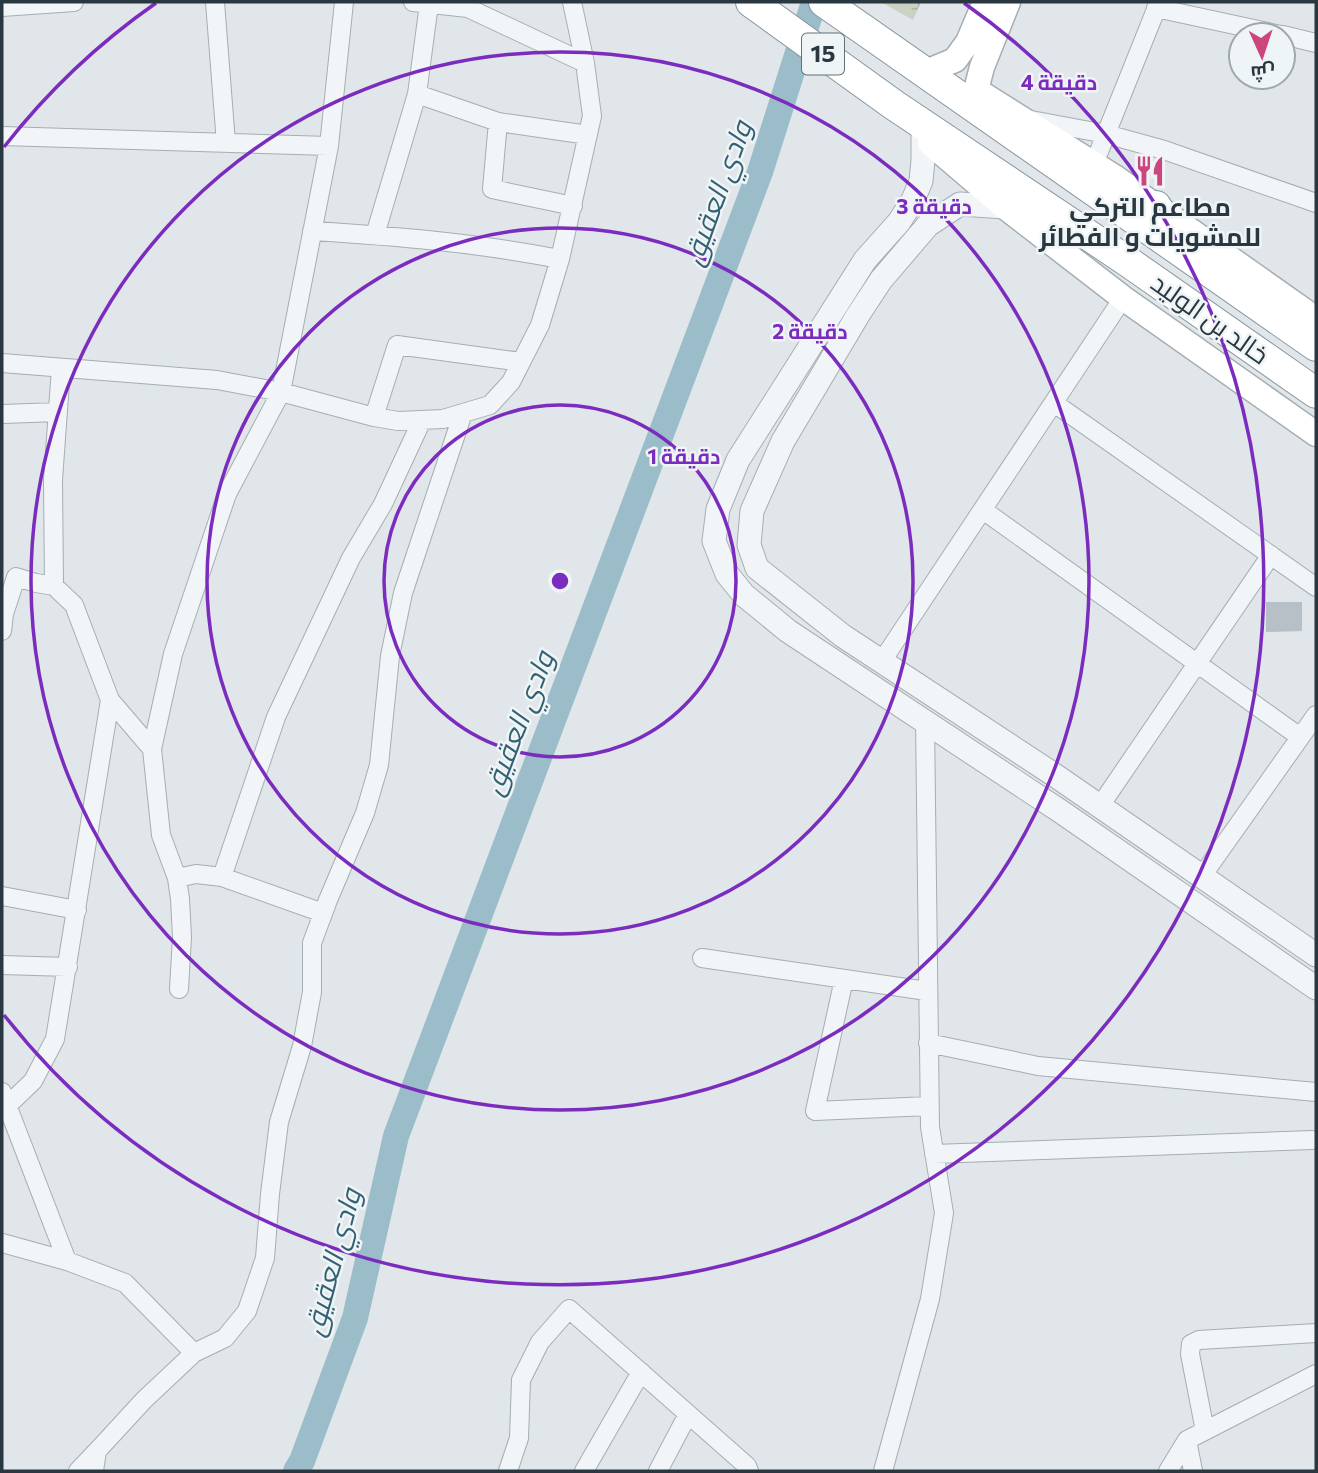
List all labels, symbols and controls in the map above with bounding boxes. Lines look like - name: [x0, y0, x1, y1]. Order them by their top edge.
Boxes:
- north arrow: [1227, 21, 1297, 91]
- road number: 15: [802, 34, 844, 74]
- text: ش: [1250, 60, 1276, 86]
- text: 4 دقيقة: [1021, 69, 1097, 95]
- water label: وادي العقيق: [674, 114, 765, 272]
- restaurant icon: مطاعم التركي للمشويات و الفطائر: [1133, 154, 1167, 188]
- place label: مطاعم التركي للمشويات و الفطائر: [1038, 190, 1261, 252]
- text: 3 دقيقة: [896, 193, 972, 219]
- street label: خالد بن الوليد: [1145, 266, 1276, 371]
- text: 2 دقيقة: [772, 318, 848, 344]
- text: 1 دقيقة: [648, 443, 720, 469]
- centre of rings: [548, 569, 572, 593]
- water label: وادي العقيق: [474, 644, 567, 802]
- water label: وادي العقيق: [295, 1183, 374, 1341]

